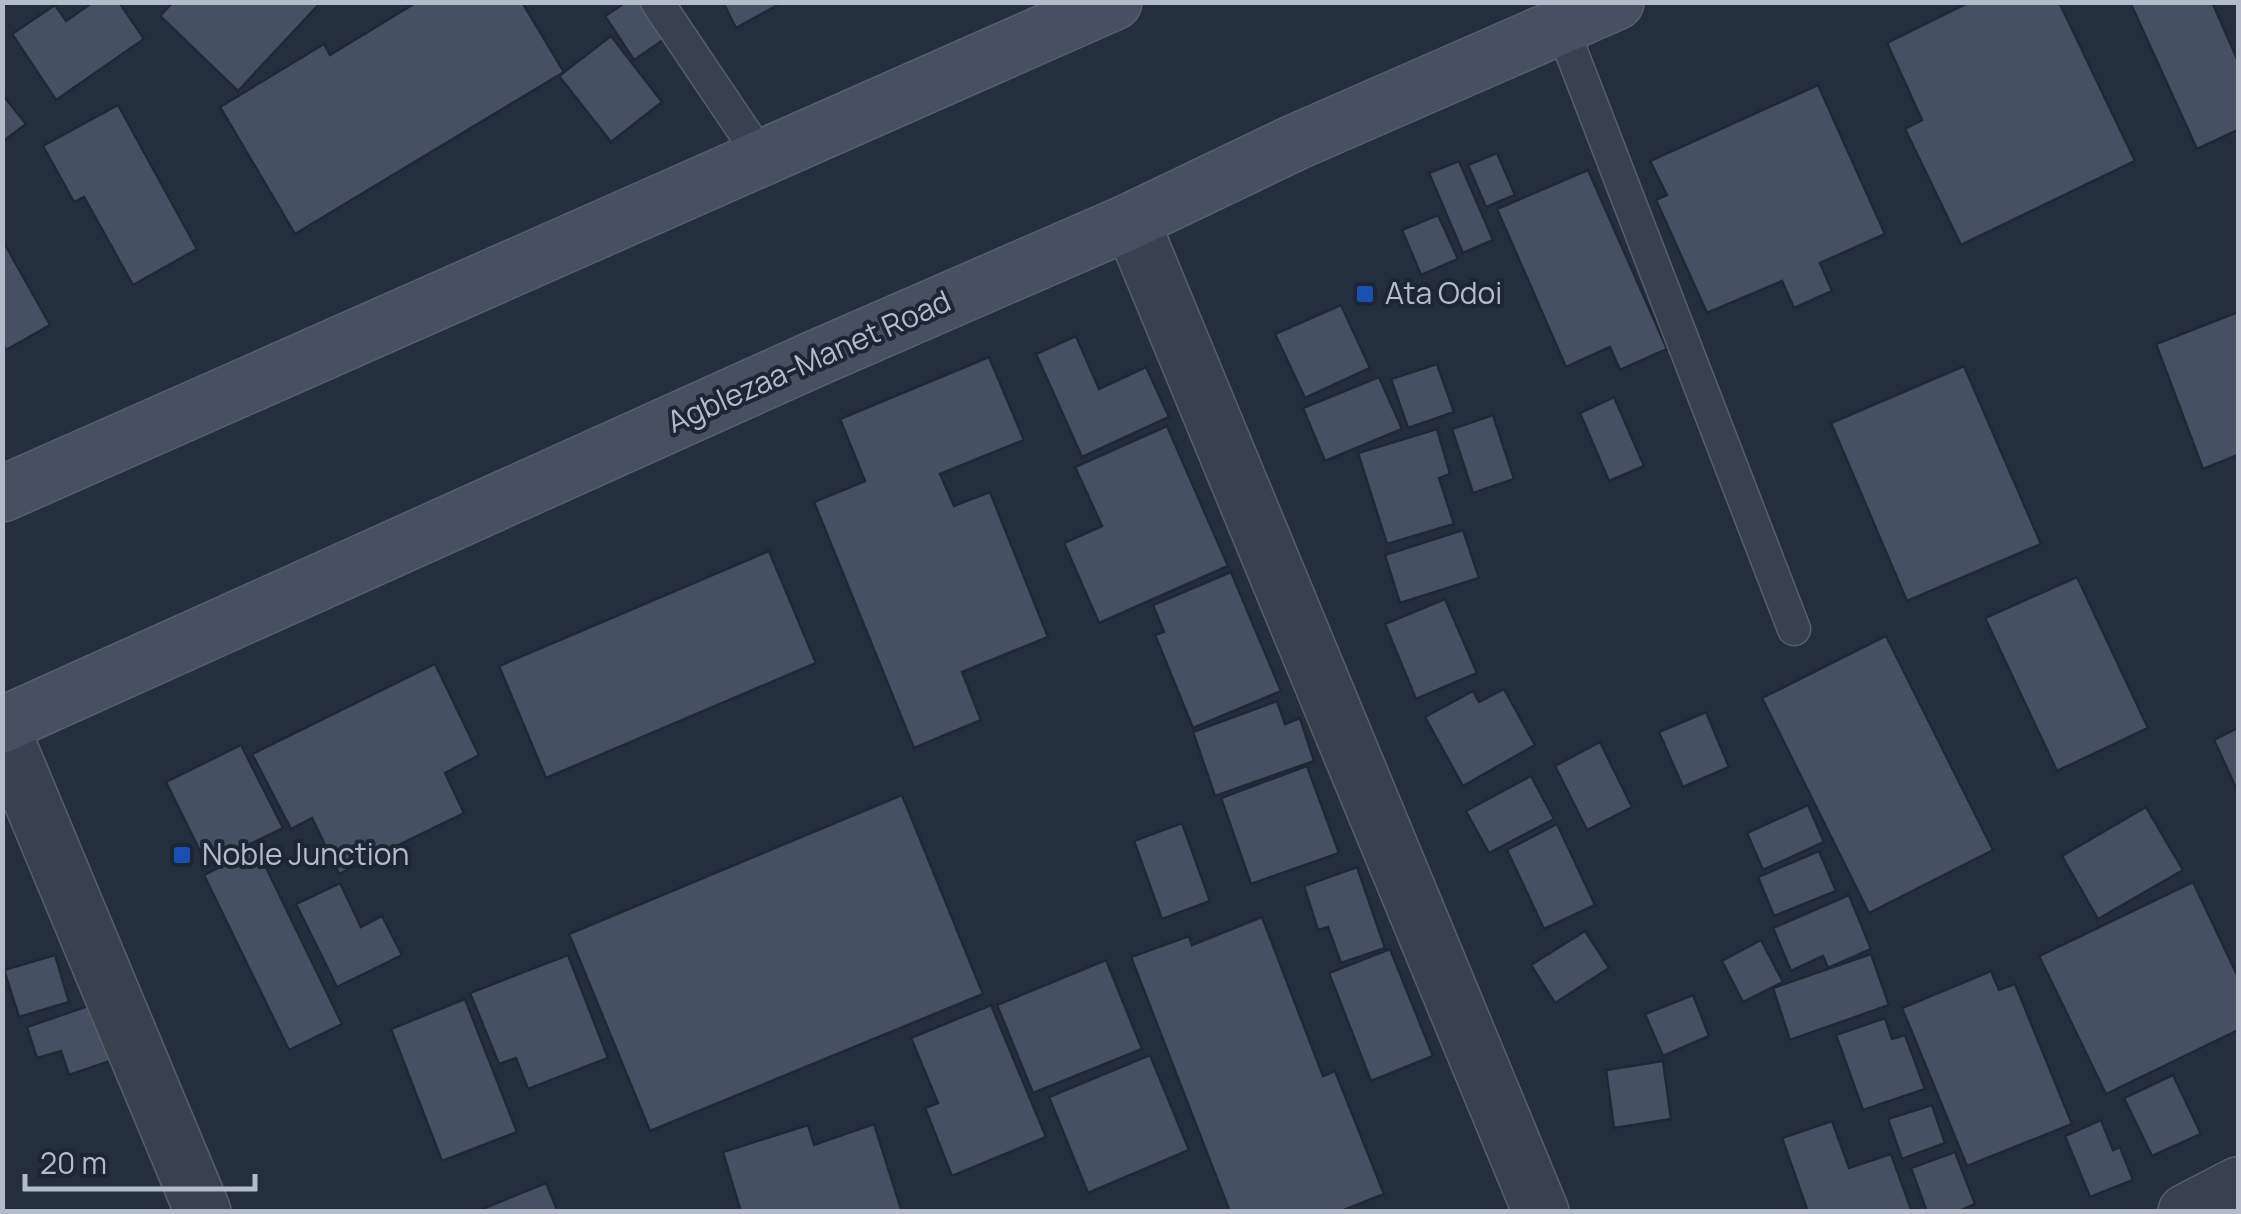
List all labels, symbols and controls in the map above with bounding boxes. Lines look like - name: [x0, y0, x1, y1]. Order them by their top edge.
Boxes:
- place label: Ata Odoi: [1385, 272, 1502, 313]
- street label: Agblezaa-Manet Road: [660, 280, 957, 442]
- marker: Ata Odoi: [1354, 283, 1376, 305]
- place label: Noble Junction: [202, 833, 409, 874]
- marker: Noble Junction: [171, 844, 193, 866]
- scale bar: [25, 1129, 255, 1191]
- text: 20 m: [40, 1142, 107, 1183]

